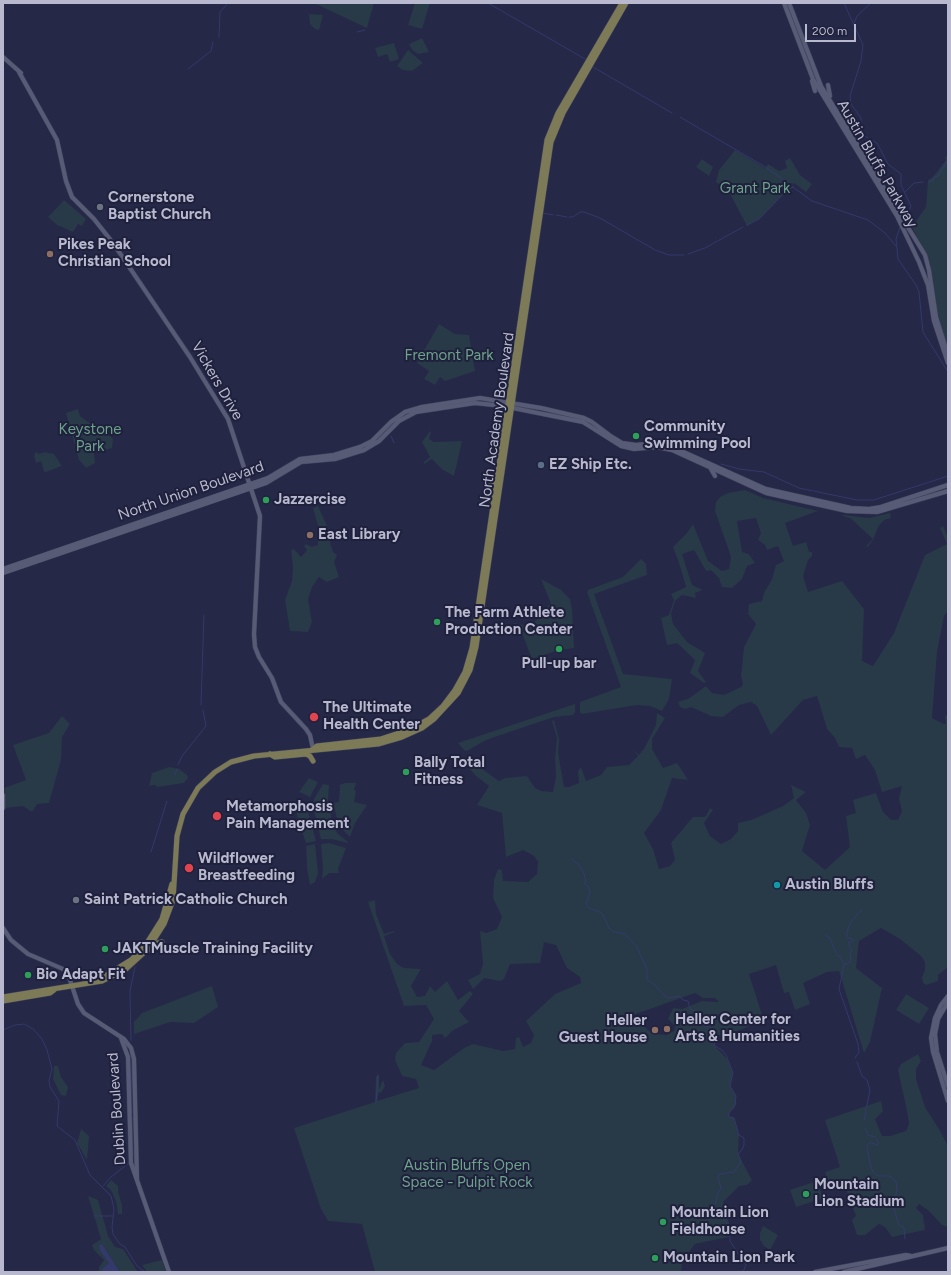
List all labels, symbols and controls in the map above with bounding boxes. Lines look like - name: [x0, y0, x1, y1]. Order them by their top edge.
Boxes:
- scale bar: [807, 16, 858, 42]
- text: 200 m: [812, 24, 847, 38]
- street label: Austin Bluffs Parkway: [833, 97, 921, 231]
- park label: Grant Park: [720, 180, 790, 198]
- place label: Cornerstone Baptist Church: [108, 189, 211, 224]
- marker: Cornerstone Baptist Church: [95, 202, 105, 212]
- place label: Pikes Peak Christian School: [58, 236, 171, 271]
- marker: Pikes Peak Christian School: [45, 249, 55, 259]
- street label: North Academy Boulevard: [476, 331, 518, 509]
- street label: Vickers Drive: [187, 339, 247, 423]
- park label: Fremont Park: [405, 347, 493, 365]
- place label: Community Swimming Pool: [644, 418, 751, 453]
- park label: Keystone Park: [59, 421, 121, 456]
- marker: Community Swimming Pool: [631, 431, 641, 441]
- place label: EZ Ship Etc.: [549, 456, 632, 474]
- street label: North Union Boulevard: [116, 458, 266, 524]
- marker: EZ Ship Etc.: [536, 460, 546, 470]
- place label: Jazzercise: [274, 491, 346, 509]
- marker: Jazzercise: [261, 495, 271, 505]
- place label: East Library: [318, 526, 400, 544]
- marker: East Library: [305, 530, 315, 540]
- place label: The Farm Athlete Production Center: [445, 604, 572, 639]
- marker: The Farm Athlete Production Center: [432, 617, 442, 627]
- marker: Pull-up bar: [554, 644, 564, 654]
- place label: Pull-up bar: [522, 655, 596, 673]
- place label: The Ultimate Health Center: [323, 699, 420, 734]
- marker: The Ultimate Health Center: [308, 711, 320, 723]
- place label: Bally Total Fitness: [414, 754, 485, 789]
- marker: Bally Total Fitness: [401, 767, 411, 777]
- place label: Metamorphosis Pain Management: [226, 798, 350, 833]
- marker: Metamorphosis Pain Management: [211, 810, 223, 822]
- place label: Wildflower Breastfeeding: [198, 850, 295, 885]
- marker: Wildflower Breastfeeding: [183, 862, 195, 874]
- place label: Austin Bluffs: [785, 876, 873, 894]
- marker: Austin Bluffs: [772, 880, 782, 890]
- place label: Saint Patrick Catholic Church: [84, 891, 287, 909]
- marker: Saint Patrick Catholic Church: [71, 895, 81, 905]
- place label: JAKTMuscle Training Facility: [113, 940, 313, 958]
- marker: JAKTMuscle Training Facility: [100, 944, 110, 954]
- place label: Bio Adapt Fit: [36, 966, 126, 984]
- marker: Bio Adapt Fit: [23, 970, 33, 980]
- place label: Heller Center for Arts & Humanities: [675, 1011, 800, 1046]
- place label: Heller Guest House: [559, 1012, 647, 1047]
- marker: Heller Center for Arts & Humanities: [662, 1024, 672, 1034]
- marker: Heller Guest House: [650, 1025, 660, 1035]
- street label: Dublin Boulevard: [104, 1052, 130, 1166]
- park label: Austin Bluffs Open Space - Pulpit Rock: [401, 1157, 533, 1192]
- place label: Mountain Lion Stadium: [814, 1176, 904, 1211]
- marker: Mountain Lion Stadium: [801, 1189, 811, 1199]
- place label: Mountain Lion Fieldhouse: [671, 1204, 769, 1239]
- marker: Mountain Lion Fieldhouse: [658, 1217, 668, 1227]
- place label: Mountain Lion Park: [663, 1249, 795, 1267]
- marker: Mountain Lion Park: [650, 1253, 660, 1263]

